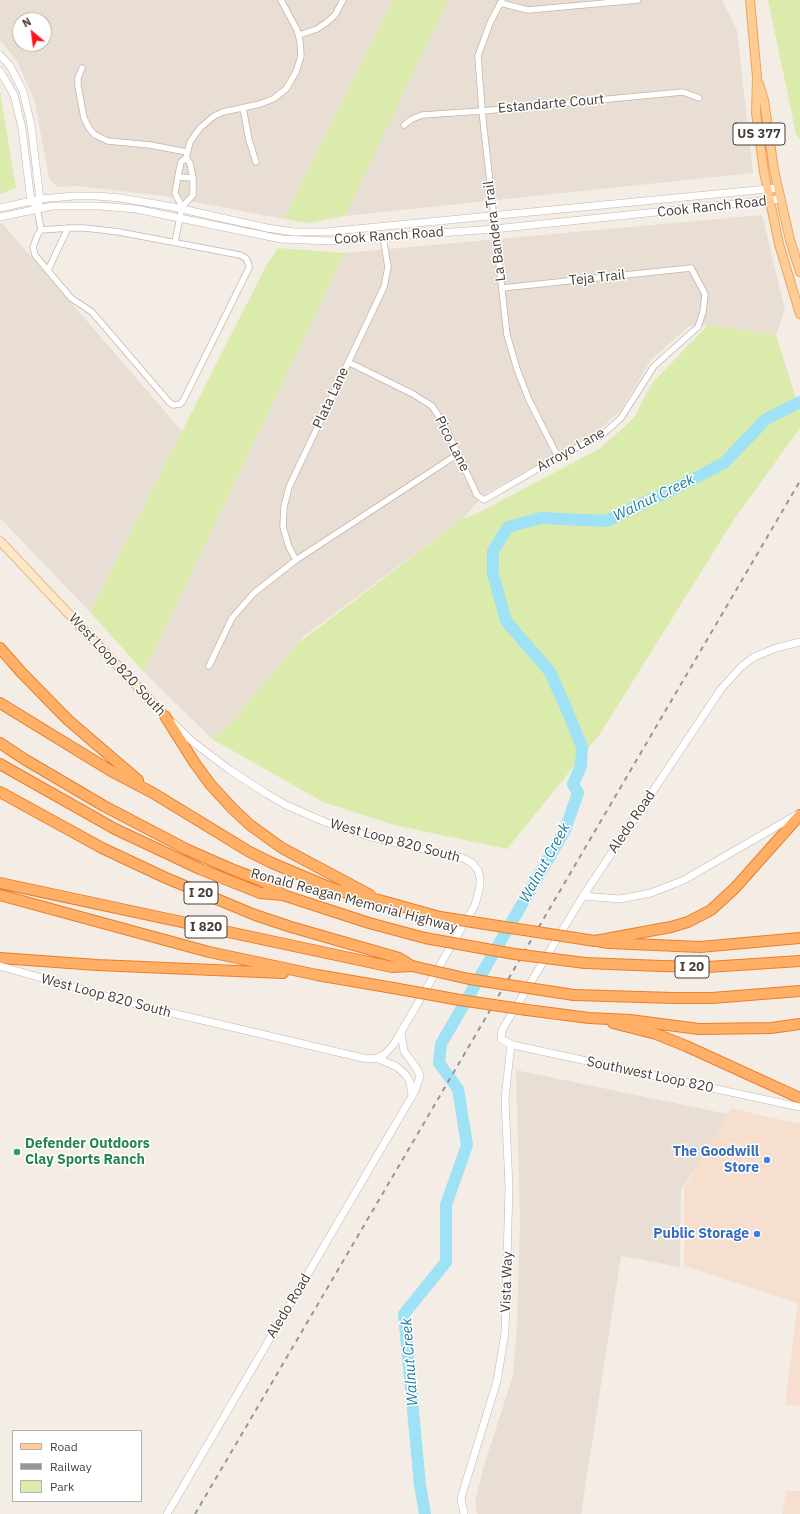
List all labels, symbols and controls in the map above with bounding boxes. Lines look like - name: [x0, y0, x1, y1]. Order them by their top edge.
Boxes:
- north arrow: [12, 12, 52, 52]
- text: N: [20, 14, 34, 30]
- street label: Estandarte Court: [497, 91, 605, 117]
- road number: US 377: [733, 123, 785, 145]
- street label: La Bandera Trail: [480, 180, 510, 282]
- street label: Cook Ranch Road: [657, 193, 767, 221]
- street label: Cook Ranch Road: [334, 224, 444, 248]
- street label: Teja Trail: [568, 267, 626, 289]
- street label: Plata Lane: [310, 365, 352, 431]
- street label: Pico Lane: [431, 413, 473, 475]
- street label: Arroyo Lane: [534, 424, 608, 476]
- water label: Walnut Creek: [610, 471, 698, 525]
- street label: West Loop 820 South: [65, 610, 169, 720]
- street label: Aledo Road: [605, 787, 659, 857]
- street label: West Loop 820 South: [328, 816, 462, 866]
- water label: Walnut Creek: [516, 820, 574, 906]
- street label: Ronald Reagan Memorial Highway: [249, 865, 459, 937]
- road number: I 20: [184, 882, 218, 904]
- road number: I 820: [185, 916, 227, 938]
- road number: I 20: [675, 956, 709, 978]
- street label: West Loop 820 South: [39, 971, 173, 1021]
- street label: Southwest Loop 820: [585, 1053, 715, 1097]
- place label: Defender Outdoors Clay Sports Ranch: [25, 1136, 150, 1168]
- place label: The Goodwill Store: [673, 1144, 759, 1176]
- marker: Defender Outdoors Clay Sports Ranch: [12, 1147, 22, 1157]
- marker: The Goodwill Store: [762, 1155, 772, 1165]
- place label: Public Storage: [653, 1226, 749, 1242]
- marker: Public Storage: [752, 1229, 762, 1239]
- street label: Vista Way: [498, 1251, 516, 1313]
- street label: Aledo Road: [263, 1271, 315, 1341]
- water label: Walnut Creek: [398, 1317, 422, 1407]
- legend: [12, 1430, 142, 1502]
- text: Road: [50, 1439, 78, 1454]
- text: Railway: [50, 1459, 92, 1474]
- text: Park: [50, 1479, 74, 1494]

